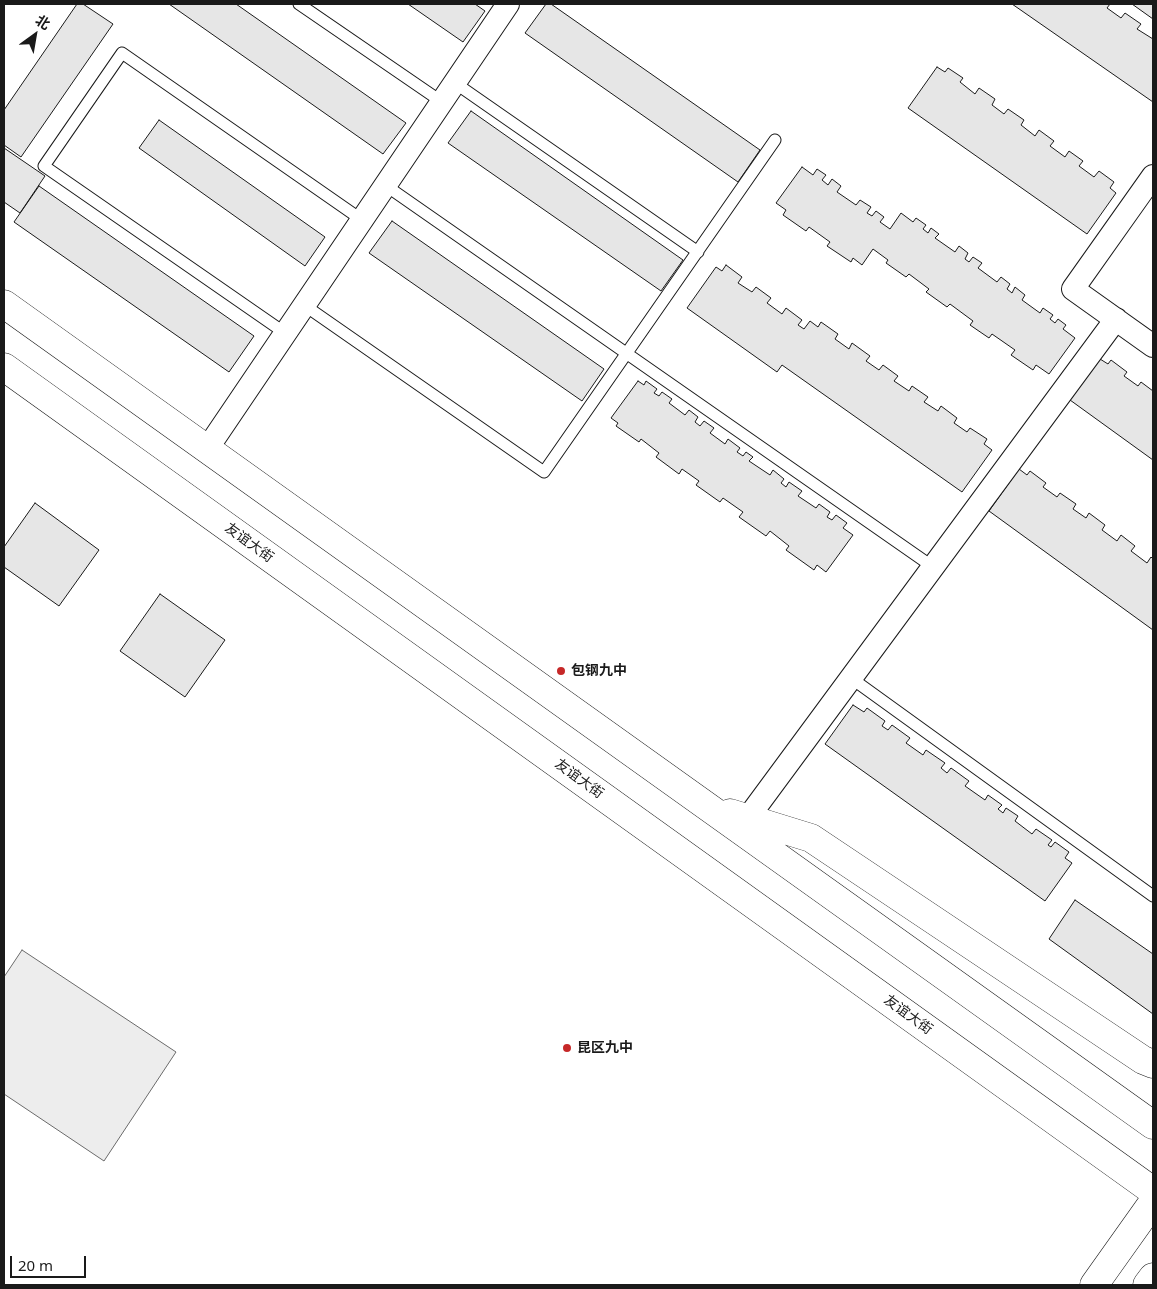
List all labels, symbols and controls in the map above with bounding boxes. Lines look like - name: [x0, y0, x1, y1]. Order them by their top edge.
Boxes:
- north arrow: [10, 10, 60, 60]
- text: 北: [32, 10, 54, 34]
- street label: 友谊大街: [221, 520, 277, 566]
- place label: 包钢九中: [571, 663, 627, 679]
- marker: 包钢九中: [555, 665, 567, 677]
- street label: 友谊大街: [551, 756, 607, 802]
- street label: 友谊大街: [880, 992, 936, 1038]
- place label: 昆区九中: [577, 1040, 633, 1056]
- marker: 昆区九中: [561, 1042, 573, 1054]
- scale bar: [12, 1246, 89, 1278]
- text: 20 m: [18, 1255, 53, 1275]

